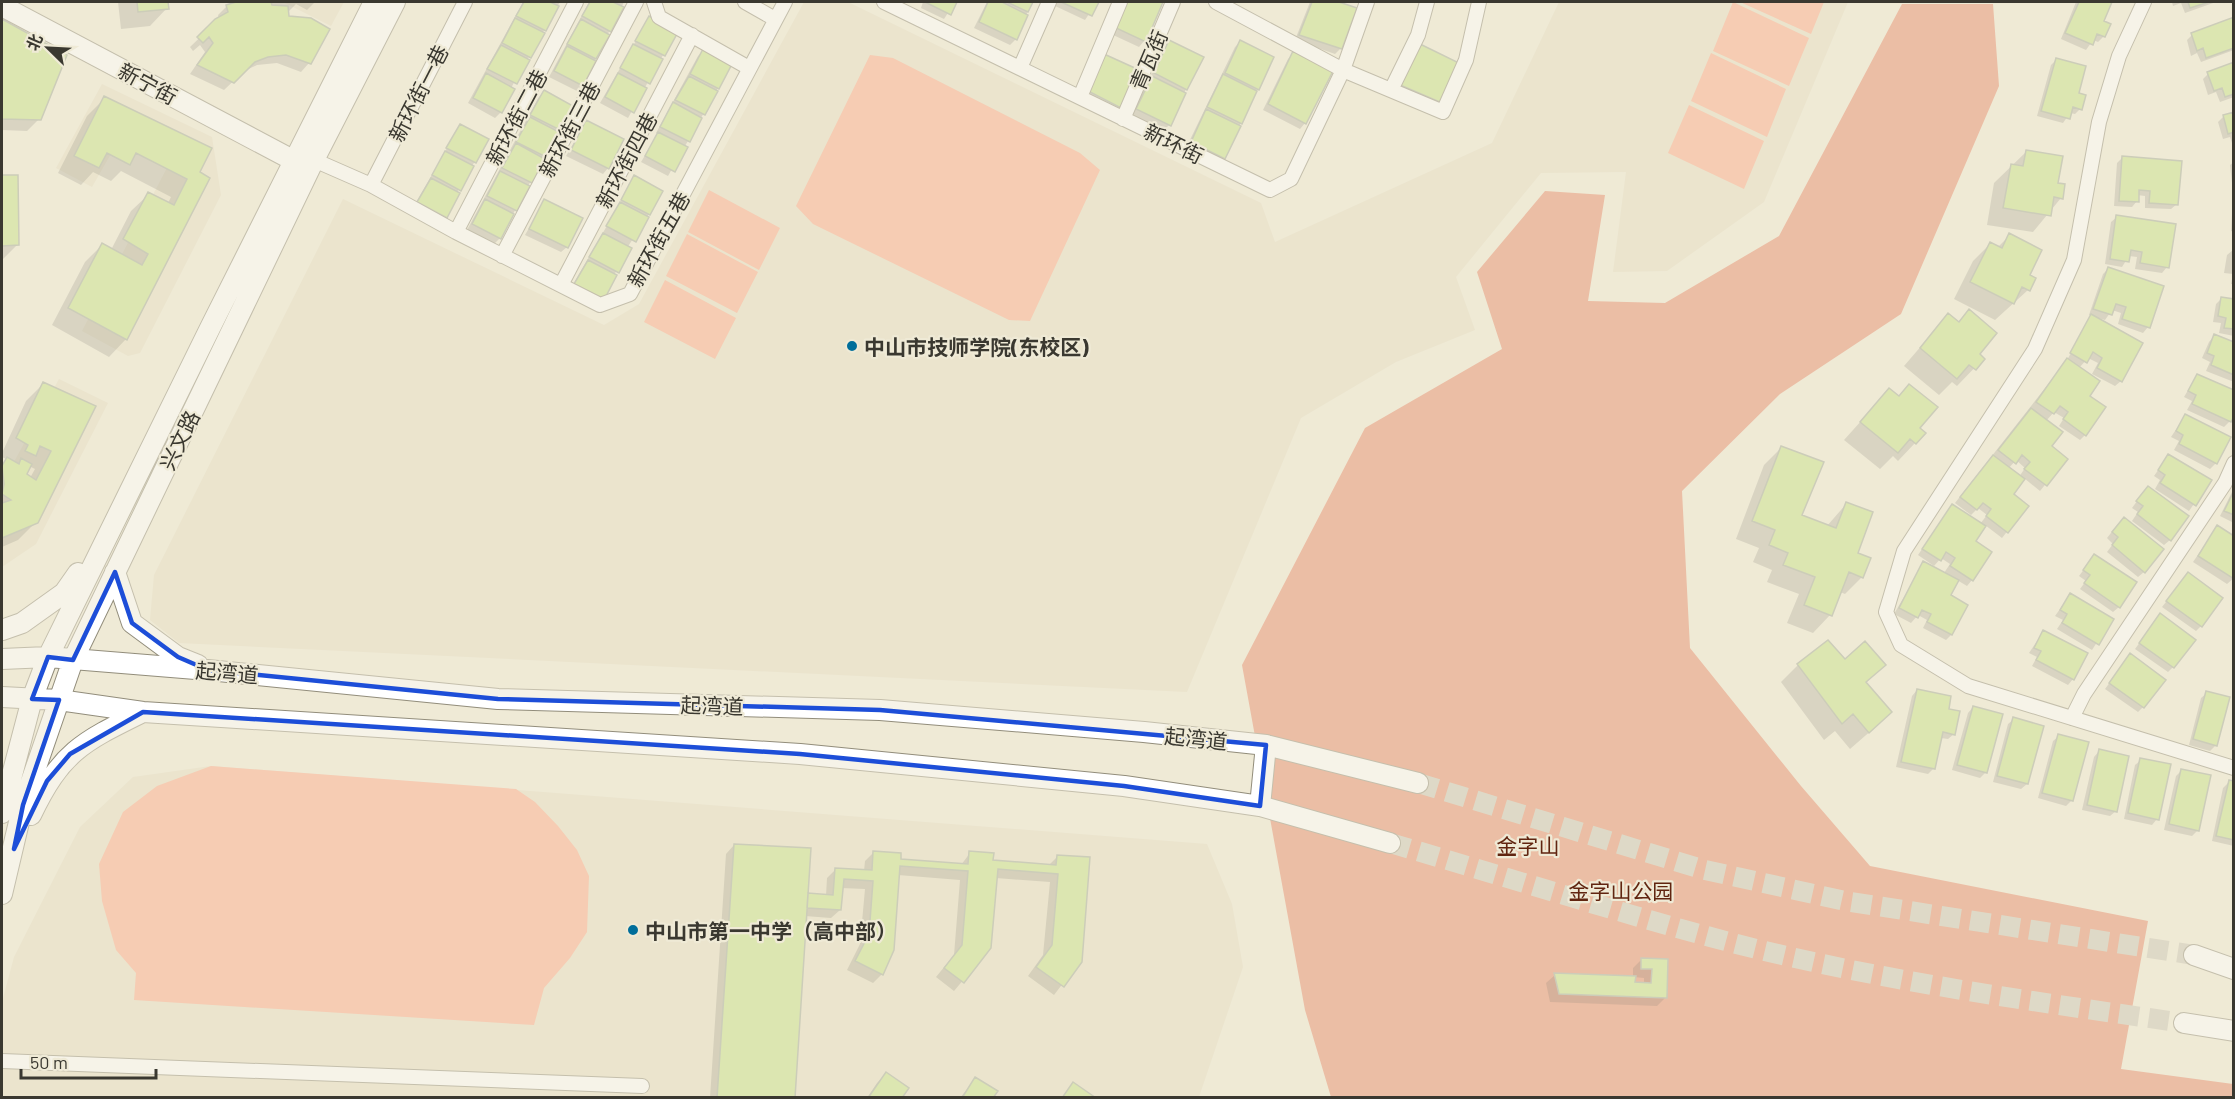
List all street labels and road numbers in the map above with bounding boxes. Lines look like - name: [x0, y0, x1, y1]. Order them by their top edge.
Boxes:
- street label: 青瓦街: [1124, 26, 1172, 94]
- street label: 新环街一巷: [383, 41, 453, 145]
- street label: 新宁街: [114, 57, 182, 109]
- street label: 新环街二巷: [480, 65, 552, 169]
- street label: 新环街三巷: [533, 77, 605, 181]
- street label: 新环街四巷: [590, 108, 662, 212]
- street label: 新环街: [1140, 118, 1208, 168]
- street label: 新环街五巷: [622, 187, 694, 291]
- street label: 兴文路: [154, 406, 204, 474]
- street label: 起湾道: [195, 657, 259, 687]
- street label: 起湾道: [680, 691, 744, 719]
- street label: 起湾道: [1163, 722, 1229, 754]

